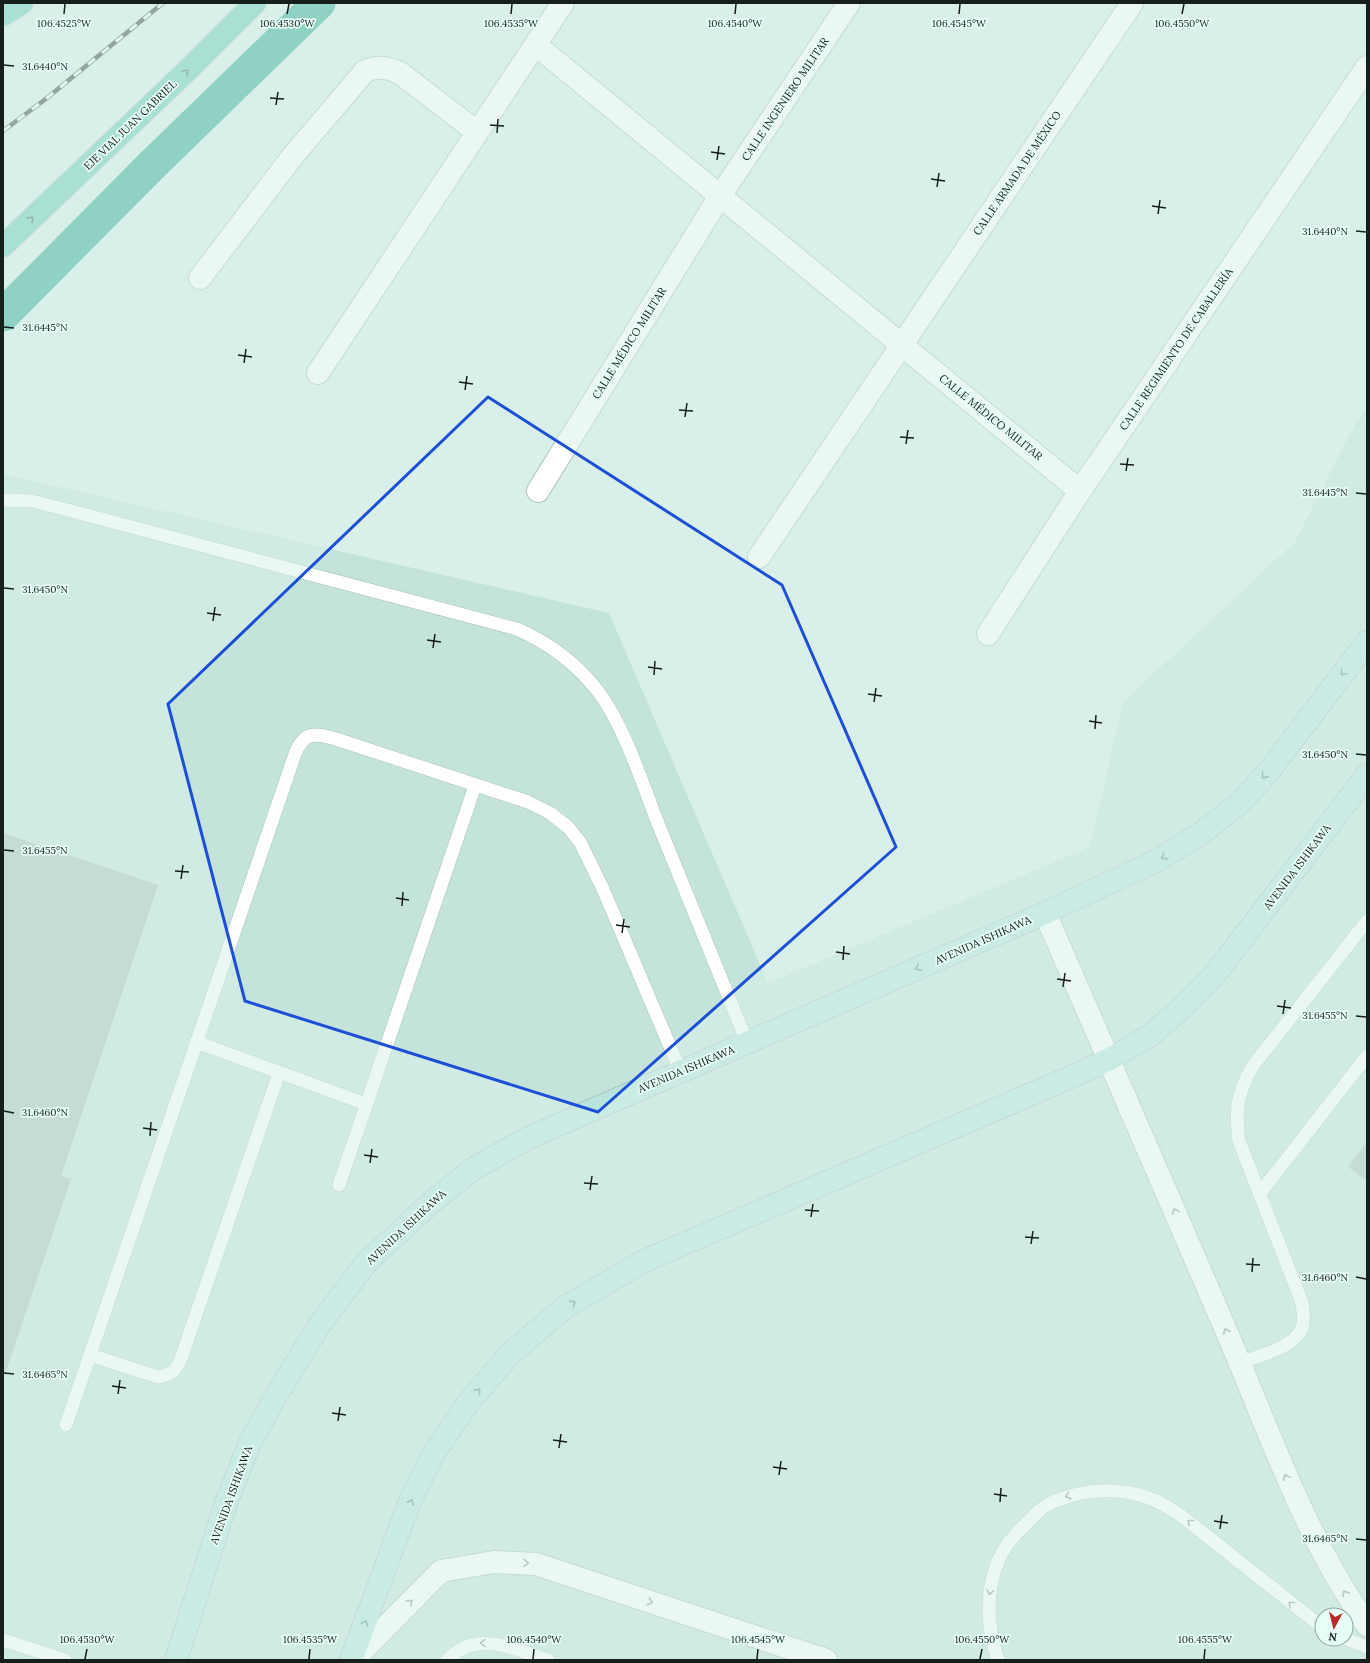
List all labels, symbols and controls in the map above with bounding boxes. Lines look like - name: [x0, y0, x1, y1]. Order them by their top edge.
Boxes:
- text: 106.4525°W: [37, 17, 92, 30]
- text: 106.4530°W: [260, 17, 315, 30]
- text: 106.4535°W: [484, 17, 539, 30]
- text: 106.4540°W: [708, 17, 763, 30]
- text: 106.4545°W: [932, 17, 987, 30]
- text: 106.4550°W: [1155, 17, 1210, 30]
- street label: CALLE INGENIERO MILITAR: [738, 34, 832, 163]
- text: 31.6440°N: [22, 60, 68, 73]
- one-way arrow: [181, 69, 189, 76]
- street label: EJE VIAL JUAN GABRIEL: [81, 77, 180, 173]
- street label: CALLE ARMADA DE MÉXICO: [970, 108, 1064, 238]
- one-way arrow: [26, 216, 34, 224]
- text: 31.6440°N: [1302, 225, 1348, 238]
- street label: CALLE REGIMIENTO DE CABALLERÍA: [1116, 264, 1236, 433]
- street label: CALLE MÉDICO MILITAR: [589, 284, 669, 402]
- text: 31.6445°N: [22, 321, 68, 334]
- street label: CALLE MÉDICO MILITAR: [936, 371, 1046, 463]
- text: 31.6445°N: [1302, 486, 1348, 499]
- text: 31.6450°N: [22, 583, 68, 596]
- one-way arrow: [1341, 669, 1348, 676]
- text: 31.6450°N: [1302, 748, 1348, 761]
- one-way arrow: [1262, 771, 1269, 779]
- street label: AVENIDA ISHIKAWA: [1260, 820, 1334, 913]
- text: 31.6455°N: [22, 844, 68, 857]
- one-way arrow: [1161, 852, 1168, 860]
- street label: AVENIDA ISHIKAWA: [932, 912, 1034, 968]
- one-way arrow: [914, 963, 922, 971]
- text: 31.6455°N: [1302, 1009, 1348, 1022]
- street label: AVENIDA ISHIKAWA: [635, 1042, 738, 1096]
- text: 31.6460°N: [22, 1106, 69, 1119]
- street label: AVENIDA ISHIKAWA: [363, 1186, 450, 1268]
- one-way arrow: [1172, 1208, 1180, 1216]
- text: 31.6460°N: [1302, 1271, 1349, 1284]
- one-way arrow: [569, 1300, 576, 1308]
- one-way arrow: [1223, 1327, 1231, 1335]
- text: 31.6465°N: [22, 1368, 68, 1381]
- one-way arrow: [473, 1389, 480, 1396]
- street label: AVENIDA ISHIKAWA: [206, 1443, 256, 1547]
- one-way arrow: [1283, 1473, 1291, 1480]
- one-way arrow: [1065, 1492, 1072, 1500]
- one-way arrow: [406, 1498, 414, 1505]
- one-way arrow: [1187, 1520, 1194, 1527]
- text: 31.6465°N: [1302, 1532, 1348, 1545]
- one-way arrow: [523, 1559, 529, 1568]
- one-way arrow: [986, 1589, 995, 1595]
- one-way arrow: [1342, 1590, 1350, 1597]
- one-way arrow: [647, 1597, 654, 1605]
- one-way arrow: [405, 1599, 413, 1607]
- one-way arrow: [1288, 1601, 1295, 1608]
- north arrow: [1314, 1607, 1354, 1647]
- one-way arrow: [360, 1620, 368, 1627]
- text: N: [1327, 1629, 1338, 1644]
- text: 106.4530°W: [60, 1633, 115, 1646]
- text: 106.4535°W: [283, 1633, 338, 1646]
- text: 106.4540°W: [507, 1633, 562, 1646]
- text: 106.4545°W: [731, 1633, 786, 1646]
- text: 106.4550°W: [955, 1633, 1010, 1646]
- text: 106.4555°W: [1178, 1633, 1233, 1646]
- one-way arrow: [480, 1639, 486, 1647]

